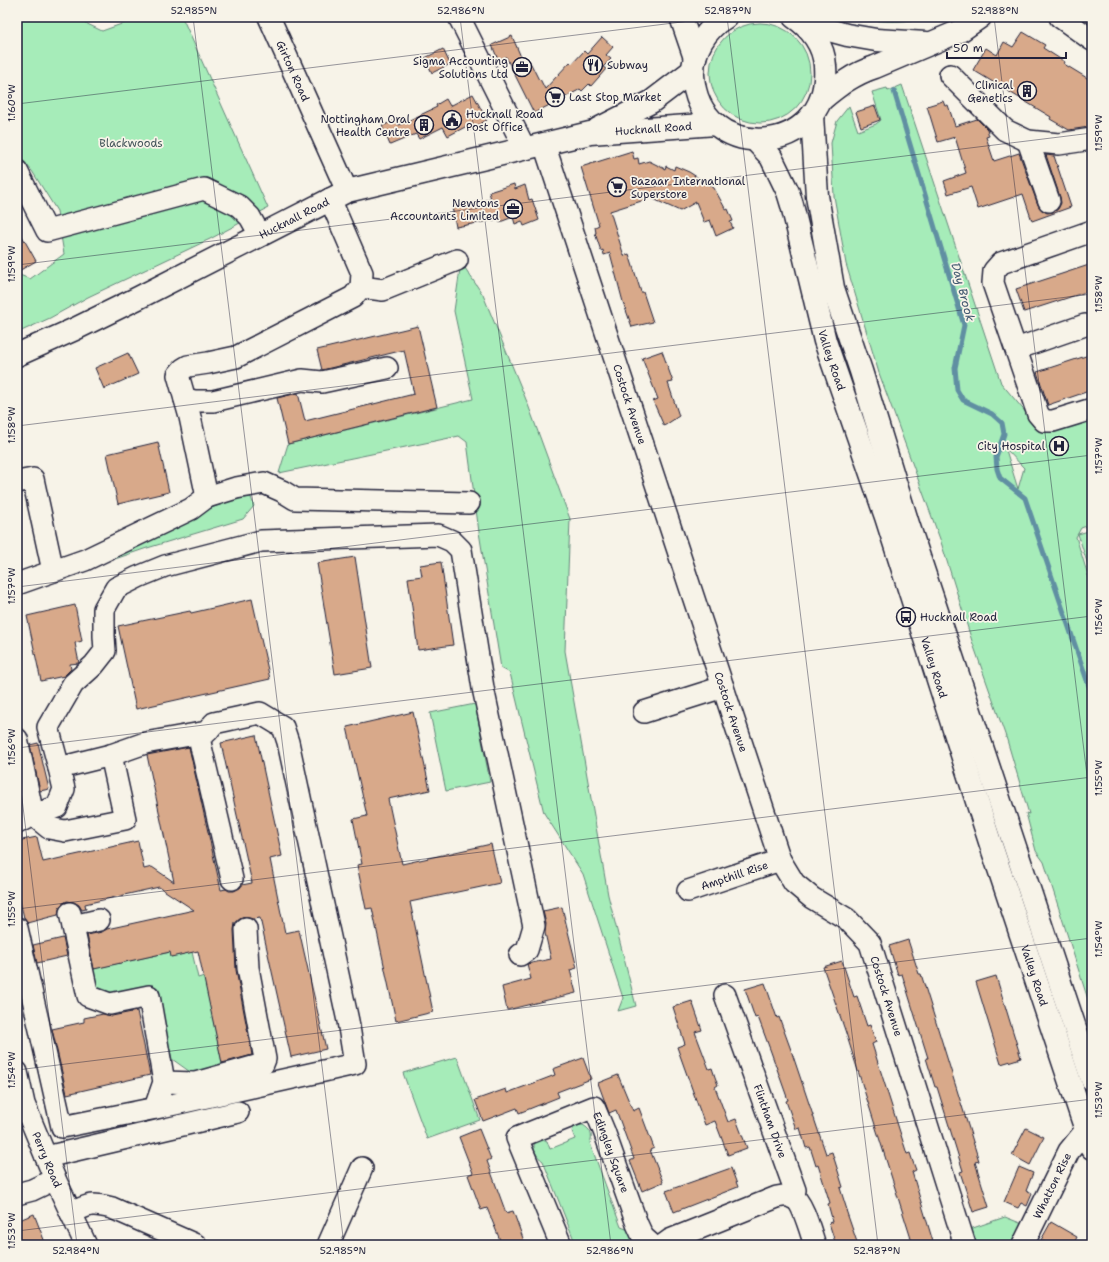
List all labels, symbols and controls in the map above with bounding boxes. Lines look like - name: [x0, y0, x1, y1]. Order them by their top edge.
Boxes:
- text: 52.985°N: [171, 4, 217, 17]
- text: 52.986°N: [437, 4, 485, 17]
- text: 52.987°N: [705, 4, 751, 17]
- text: 52.988°N: [971, 4, 1019, 17]
- scale bar: [947, 34, 1066, 60]
- street label: Girton Road: [272, 38, 313, 104]
- text: 50 m: [953, 40, 983, 56]
- place label: Sigma Accounting Solutions Ltd: [413, 54, 508, 82]
- restaurant icon: Subway: [582, 54, 604, 76]
- office icon: Sigma Accounting Solutions Ltd: [511, 56, 533, 78]
- place label: Subway: [607, 58, 648, 73]
- place label: Clinical Genetics: [967, 78, 1014, 106]
- building icon: Clinical Genetics: [1016, 80, 1038, 102]
- text: 1.160°W: [5, 84, 18, 122]
- supermarket icon: Last Stop Market: [544, 86, 566, 108]
- place label: Last Stop Market: [569, 90, 662, 105]
- place label: Hucknall Road Post Office: [466, 107, 543, 135]
- public building icon: Hucknall Road Post Office: [441, 109, 463, 131]
- place label: Nottingham Oral Health Centre: [320, 112, 411, 140]
- building icon: Nottingham Oral Health Centre: [413, 114, 435, 136]
- text: 1.159°W: [1092, 114, 1105, 152]
- street label: Hucknall Road: [614, 119, 693, 139]
- park label: Blackwoods: [99, 136, 163, 151]
- place label: Bazaar International Superstore: [631, 174, 746, 202]
- supermarket icon: Bazaar International Superstore: [606, 176, 628, 198]
- street label: Hucknall Road: [256, 194, 332, 243]
- place label: Newtons Accountants Limited: [390, 196, 499, 224]
- office icon: Newtons Accountants Limited: [502, 198, 524, 220]
- text: 1.159°W: [5, 245, 18, 283]
- water label: Day Brook: [947, 261, 979, 323]
- text: 1.158°W: [1092, 275, 1105, 313]
- street label: Valley Road: [814, 328, 849, 393]
- street label: Costock Avenue: [609, 362, 650, 446]
- text: 1.158°W: [5, 406, 18, 444]
- hospital icon: City Hospital: [1048, 435, 1070, 457]
- text: 1.157°W: [1092, 437, 1105, 474]
- place label: City Hospital: [977, 439, 1046, 454]
- text: 1.157°W: [5, 567, 18, 604]
- text: 1.156°W: [1092, 598, 1105, 636]
- bus stop icon: Hucknall Road: [895, 606, 917, 628]
- place label: Hucknall Road: [920, 610, 997, 625]
- street label: Valley Road: [917, 635, 951, 700]
- street label: Costock Avenue: [711, 670, 751, 754]
- text: 1.156°W: [5, 728, 18, 766]
- text: 1.155°W: [1092, 759, 1105, 796]
- street label: Ampthill Rise: [699, 857, 770, 894]
- text: 1.155°W: [5, 890, 18, 927]
- text: 1.154°W: [1092, 920, 1105, 958]
- street label: Valley Road: [1017, 943, 1051, 1008]
- street label: Costock Avenue: [867, 954, 906, 1038]
- text: 1.154°W: [5, 1051, 18, 1089]
- text: 1.153°W: [1092, 1081, 1105, 1119]
- street label: Flintham Drive: [750, 1082, 790, 1160]
- street label: Edingley Square: [589, 1109, 632, 1195]
- street label: Perry Road: [28, 1130, 65, 1190]
- street label: Whatton Rise: [1030, 1150, 1075, 1222]
- text: 1.153°W: [5, 1212, 18, 1250]
- text: 52.984°N: [52, 1244, 100, 1257]
- text: 52.985°N: [320, 1244, 366, 1257]
- text: 52.986°N: [586, 1244, 634, 1257]
- text: 52.987°N: [854, 1244, 900, 1257]

